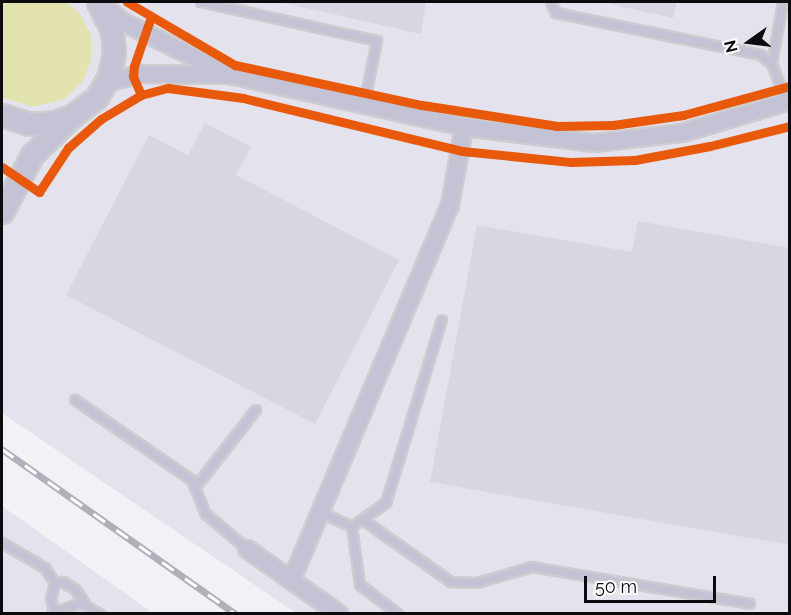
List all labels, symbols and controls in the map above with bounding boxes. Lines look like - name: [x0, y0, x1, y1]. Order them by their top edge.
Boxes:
- north arrow: [719, 12, 779, 72]
- text: N: [720, 38, 742, 55]
- scale bar: [587, 564, 719, 602]
- text: 50 m: [595, 576, 637, 597]

